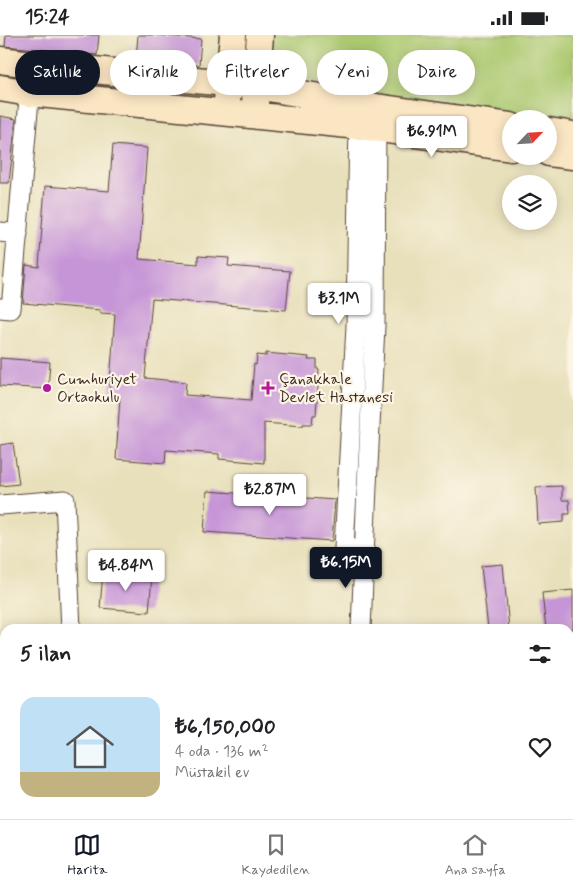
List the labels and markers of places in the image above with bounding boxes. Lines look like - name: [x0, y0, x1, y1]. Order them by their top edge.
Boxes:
- pin: ₺6.91M: [391, 115, 473, 158]
- pin: ₺3.1M: [304, 283, 374, 325]
- place label: Cumhuriyet Ortaokulu: [57, 369, 138, 408]
- place label: Çanakkale Devlet Hastanesi: [279, 369, 393, 408]
- marker: Çanakkale Devlet Hastanesi: [261, 381, 275, 395]
- marker: Cumhuriyet Ortaokulu: [41, 382, 53, 394]
- pin: ₺2.87M: [229, 473, 311, 516]
- pin: ₺6.15M: [305, 547, 387, 589]
- pin: ₺4.84M: [85, 549, 167, 592]

